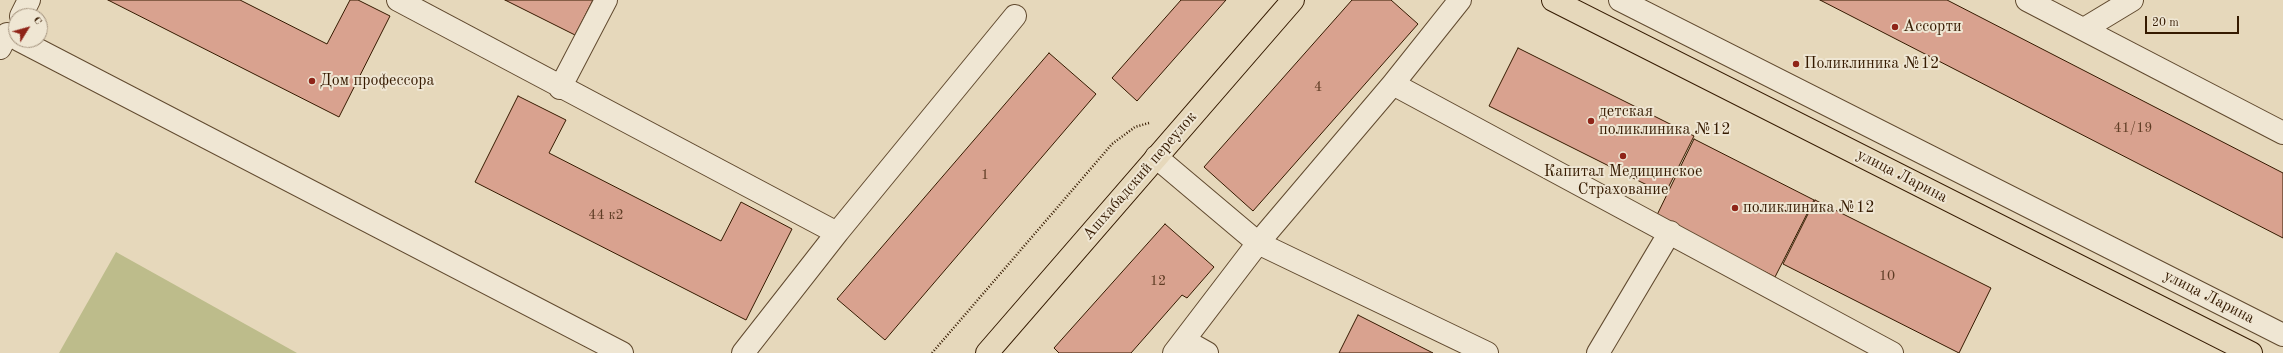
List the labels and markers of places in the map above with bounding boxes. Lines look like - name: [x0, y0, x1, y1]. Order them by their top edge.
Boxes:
- place label: Ассорти: [1903, 17, 1962, 37]
- marker: Ассорти: [1890, 22, 1900, 32]
- place label: Поликлиника №12: [1804, 54, 1939, 74]
- marker: Поликлиника №12: [1791, 59, 1801, 69]
- place label: Дом профессора: [320, 71, 435, 91]
- marker: Дом профессора: [307, 76, 317, 86]
- place label: детская поликлиника №12: [1599, 102, 1731, 140]
- marker: детская поликлиника №12: [1586, 116, 1596, 126]
- marker: Капитал Медицинское Страхование: [1618, 151, 1628, 161]
- place label: Капитал Медицинское Страхование: [1544, 162, 1702, 200]
- place label: поликлиника №12: [1743, 198, 1875, 218]
- marker: поликлиника №12: [1730, 203, 1740, 213]

